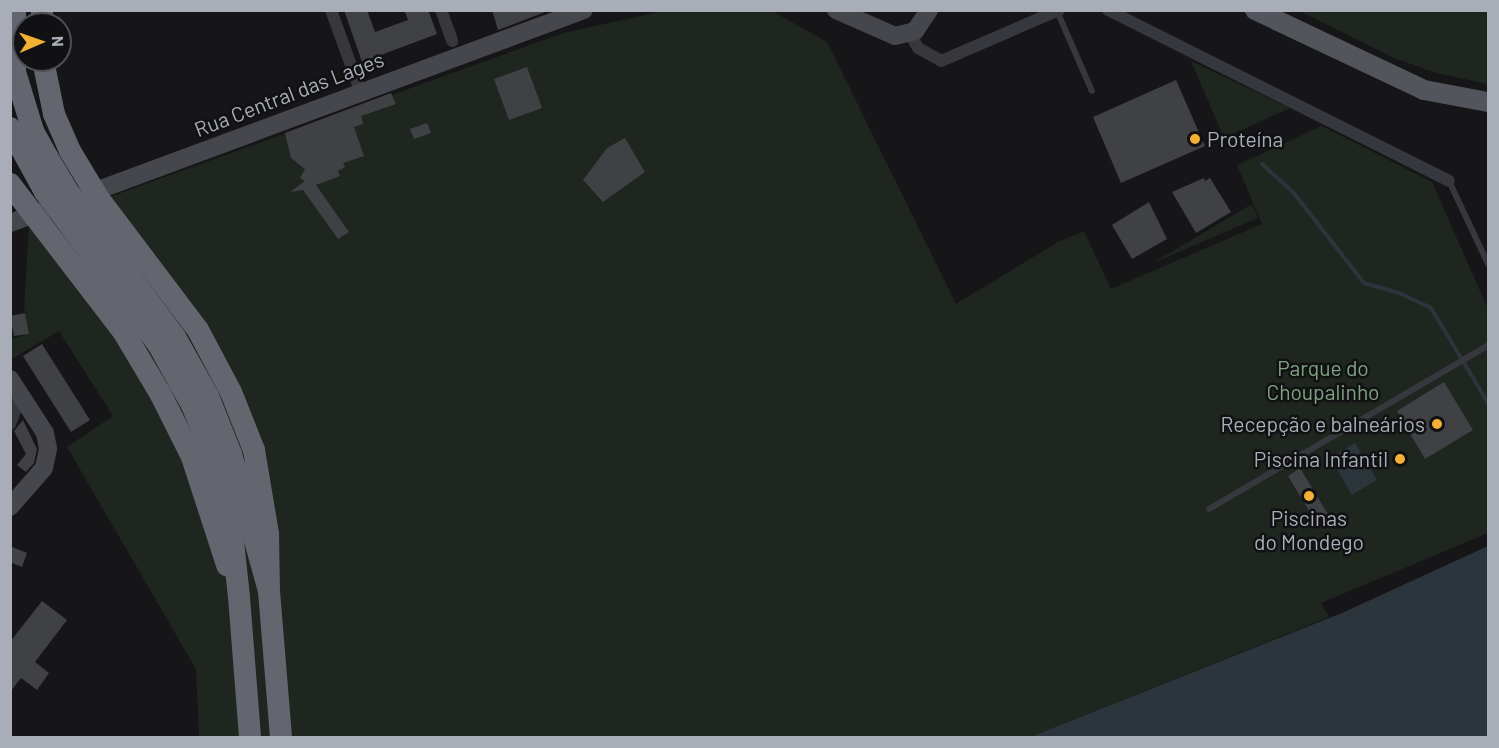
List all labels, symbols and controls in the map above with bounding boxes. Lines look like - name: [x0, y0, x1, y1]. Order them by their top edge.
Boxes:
- north arrow: [12, 12, 72, 72]
- text: N: [49, 36, 68, 47]
- street label: Rua Central das Lages: [191, 46, 387, 142]
- place label: Proteína: [1207, 126, 1283, 152]
- marker: Proteína: [1188, 132, 1202, 146]
- park label: Parque do Choupalinho: [1266, 355, 1380, 405]
- place label: Recepção e balneários: [1220, 411, 1425, 437]
- marker: Recepção e balneários: [1430, 417, 1444, 431]
- place label: Piscina Infantil: [1254, 446, 1388, 472]
- marker: Piscina Infantil: [1393, 452, 1407, 466]
- marker: Piscinas do Mondego: [1302, 489, 1316, 503]
- place label: Piscinas do Mondego: [1254, 505, 1364, 555]

